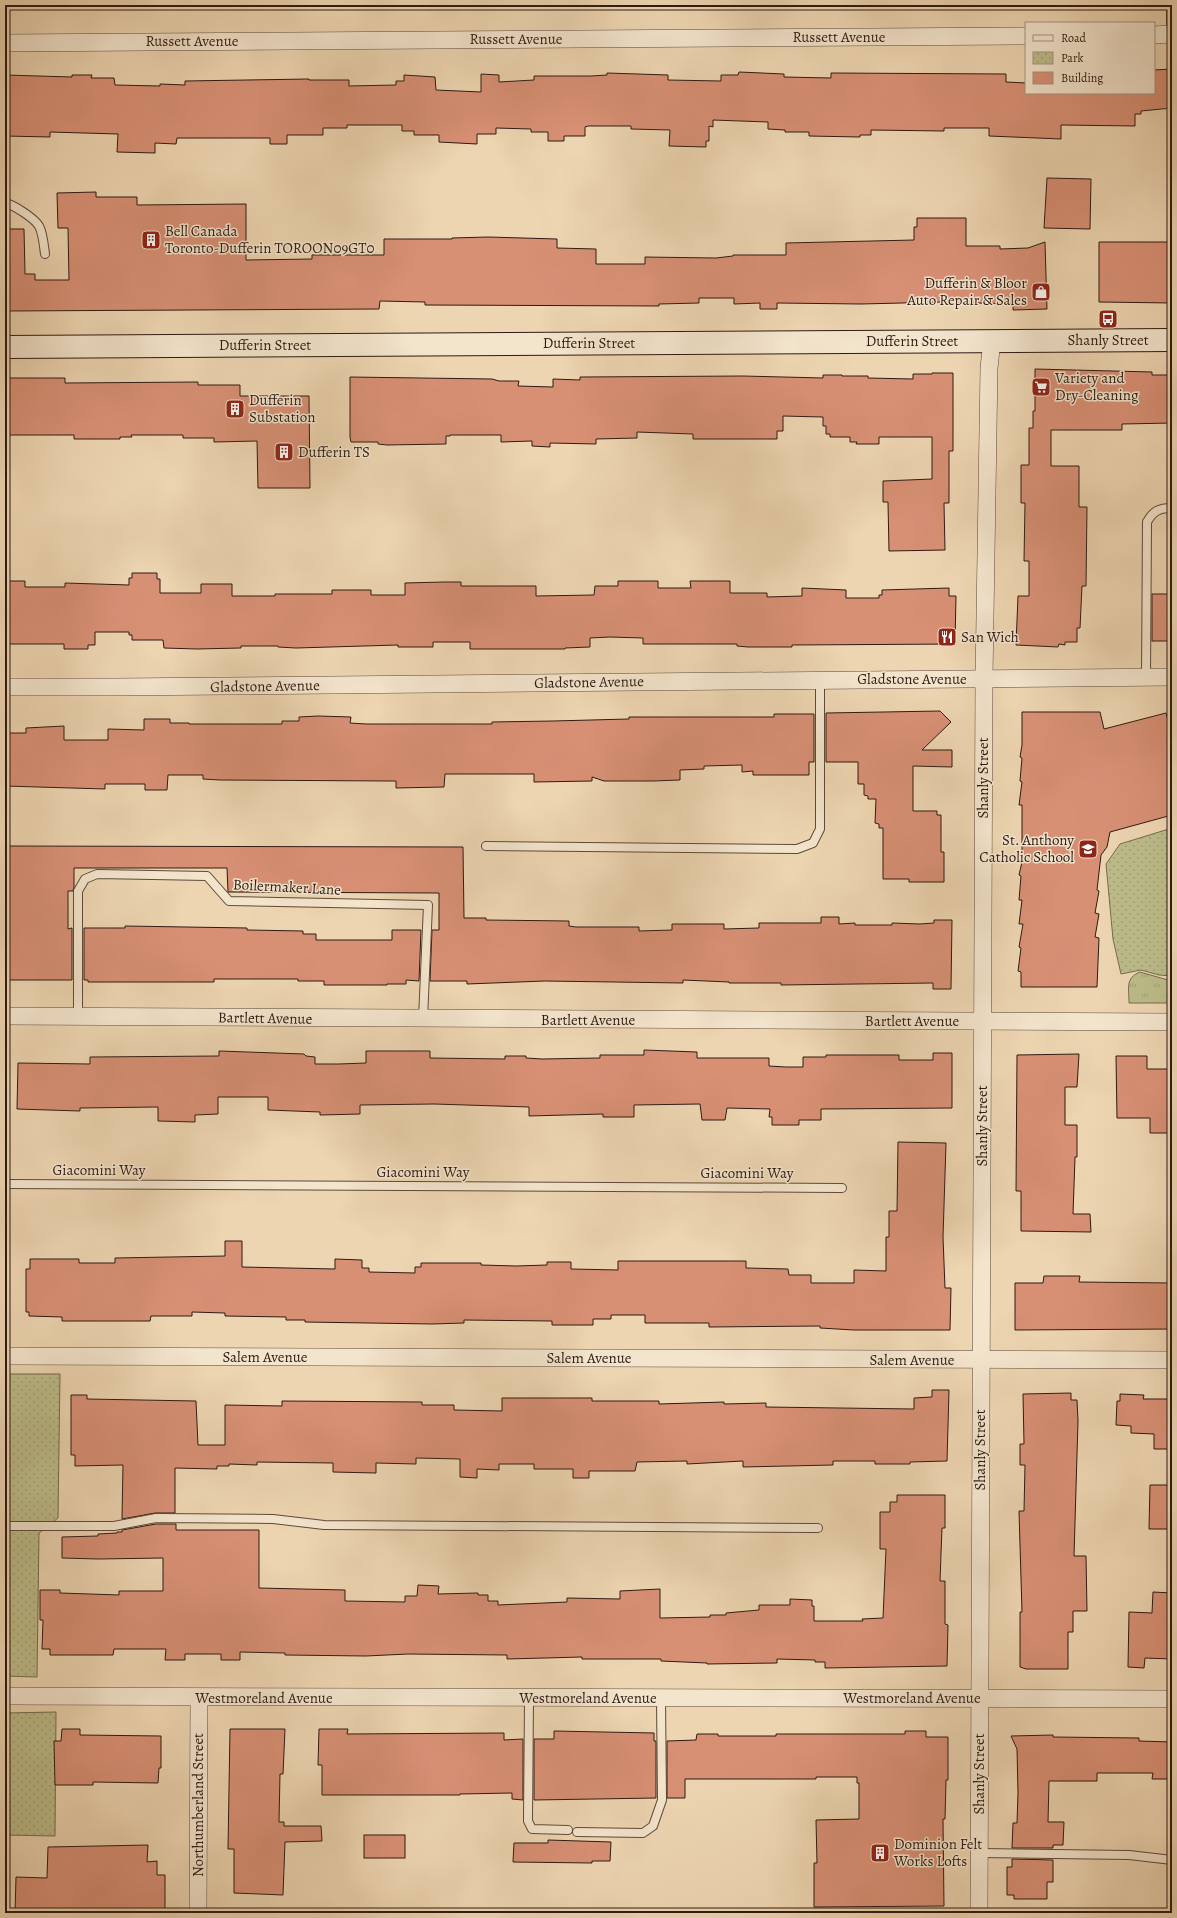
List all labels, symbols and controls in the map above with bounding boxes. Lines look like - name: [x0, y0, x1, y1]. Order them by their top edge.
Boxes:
- legend: [1025, 22, 1155, 94]
- street label: Russett Avenue: [792, 27, 886, 47]
- street label: Russett Avenue: [469, 29, 563, 49]
- text: Road: [1061, 30, 1087, 46]
- street label: Russett Avenue: [145, 31, 239, 51]
- text: Park: [1061, 50, 1084, 66]
- text: Building: [1061, 70, 1103, 86]
- place label: Bell Canada Toronto-Dufferin TOROON09GT0: [165, 221, 374, 258]
- building icon: Bell Canada Toronto-Dufferin TOROON09GT0: [140, 229, 162, 251]
- place label: Dufferin & Bloor Auto Repair & Sales: [906, 273, 1027, 310]
- shop icon: Dufferin & Bloor Auto Repair & Sales: [1030, 281, 1052, 303]
- bus stop icon: Shanly Street: [1097, 308, 1119, 330]
- place label: Shanly Street: [1067, 330, 1149, 350]
- street label: Dufferin Street: [866, 331, 958, 351]
- street label: Dufferin Street: [543, 333, 635, 353]
- street label: Dufferin Street: [219, 335, 311, 355]
- place label: Variety and Dry-Cleaning: [1054, 368, 1139, 405]
- supermarket icon: Variety and Dry-Cleaning: [1030, 376, 1052, 398]
- place label: Dufferin Substation: [249, 390, 316, 427]
- building icon: Dufferin Substation: [224, 398, 246, 420]
- building icon: Dufferin TS: [273, 441, 295, 463]
- place label: Dufferin TS: [298, 442, 370, 462]
- restaurant icon: San Wich: [936, 626, 958, 648]
- place label: San Wich: [961, 627, 1019, 647]
- street label: Gladstone Avenue: [857, 669, 967, 689]
- street label: Gladstone Avenue: [534, 671, 644, 693]
- street label: Gladstone Avenue: [210, 675, 320, 697]
- street label: Shanly Street: [973, 737, 993, 819]
- place label: St. Anthony Catholic School: [979, 830, 1074, 867]
- school or university icon: St. Anthony Catholic School: [1077, 838, 1099, 860]
- street label: Boilermaker Lane: [232, 874, 342, 900]
- street label: Bartlett Avenue: [218, 1007, 313, 1029]
- street label: Bartlett Avenue: [541, 1010, 636, 1030]
- street label: Bartlett Avenue: [865, 1011, 960, 1031]
- street label: Shanly Street: [972, 1085, 992, 1167]
- street label: Giacomini Way: [53, 1160, 146, 1180]
- street label: Giacomini Way: [377, 1162, 470, 1182]
- street label: Giacomini Way: [701, 1163, 794, 1183]
- street label: Salem Avenue: [222, 1347, 308, 1367]
- street label: Salem Avenue: [546, 1348, 632, 1368]
- street label: Salem Avenue: [869, 1350, 955, 1370]
- street label: Shanly Street: [970, 1409, 990, 1491]
- street label: Westmoreland Avenue: [194, 1688, 333, 1708]
- street label: Westmoreland Avenue: [518, 1688, 657, 1708]
- street label: Westmoreland Avenue: [842, 1688, 981, 1708]
- street label: Northumberland Street: [188, 1733, 208, 1877]
- street label: Shanly Street: [969, 1733, 989, 1815]
- place label: Dominion Felt Works Lofts: [893, 1834, 982, 1871]
- building icon: Dominion Felt Works Lofts: [869, 1842, 891, 1864]

